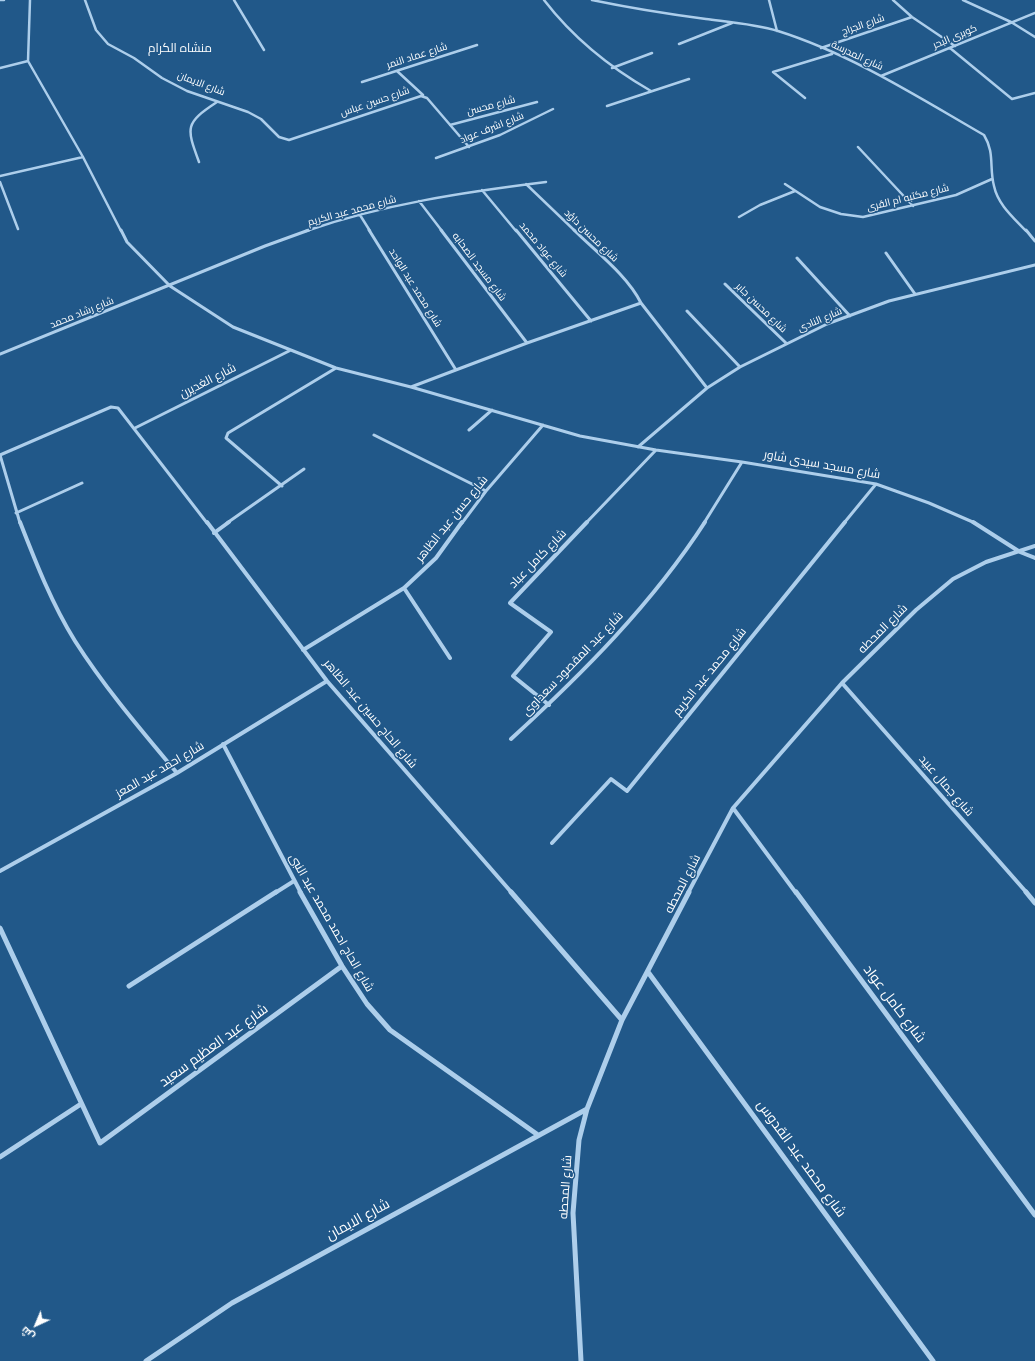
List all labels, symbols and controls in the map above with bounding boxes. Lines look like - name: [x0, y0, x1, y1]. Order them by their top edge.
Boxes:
- street label: شارع الجراج: [840, 12, 886, 38]
- street label: كوبرى البحر: [931, 22, 979, 52]
- street label: شارع المدرسة: [829, 39, 885, 73]
- street label: شارع عماد النمر: [385, 41, 449, 71]
- district label: منشاه الكرام: [148, 42, 212, 56]
- street label: شارع الايمان: [175, 69, 227, 99]
- street label: شارع حسين عباس: [339, 85, 411, 119]
- street label: شارع محسن: [465, 94, 517, 118]
- street label: شارع اشرف عواد: [458, 110, 526, 146]
- street label: شارع مكتبه ام القرى: [866, 182, 950, 214]
- street label: شارع محمد عبد الكريم: [307, 193, 397, 229]
- street label: شارع محسن داؤد: [562, 207, 620, 265]
- street label: شارع عواد محمد: [516, 220, 570, 280]
- street label: شارع مسجد الصحابه: [449, 231, 509, 303]
- street label: شارع محمد عبد الواحد: [386, 246, 444, 330]
- street label: شارع محسن جابر: [733, 281, 789, 335]
- street label: شارع رشاد محمد: [48, 295, 116, 331]
- street label: شارع النادى: [796, 305, 844, 335]
- street label: شارع الغديرن: [177, 361, 239, 401]
- street label: شارع مسجد سيدى شاور: [763, 448, 881, 482]
- street label: شارع حسن عبد الظاهر: [413, 473, 491, 565]
- street label: شارع كامل عباد: [506, 526, 570, 592]
- street label: شارع المحطه: [855, 601, 911, 657]
- street label: شارع عبد المقصود سعداوى: [519, 609, 627, 719]
- street label: شارع محمد عبد الكريم: [670, 625, 750, 719]
- street label: شارع الحاج حسين عبد الظاهر: [320, 657, 420, 771]
- street label: شارع احمد عبد المعز: [113, 739, 207, 801]
- street label: شارع جمال عبيد: [916, 752, 976, 820]
- street label: شارع الحاج احمد محمد عبد النبى: [285, 851, 377, 995]
- street label: شارع المحطه: [662, 852, 704, 916]
- street label: شارع كامل عواد: [859, 962, 929, 1046]
- street label: شارع عبد العظيم سعيد: [156, 1001, 272, 1091]
- street label: شارع محمد عبد القدوس: [753, 1097, 849, 1221]
- street label: شارع المحطه: [557, 1155, 575, 1219]
- street label: شارع الايمان: [323, 1196, 393, 1244]
- north arrow: [16, 1305, 56, 1345]
- text: ش: [18, 1324, 38, 1344]

